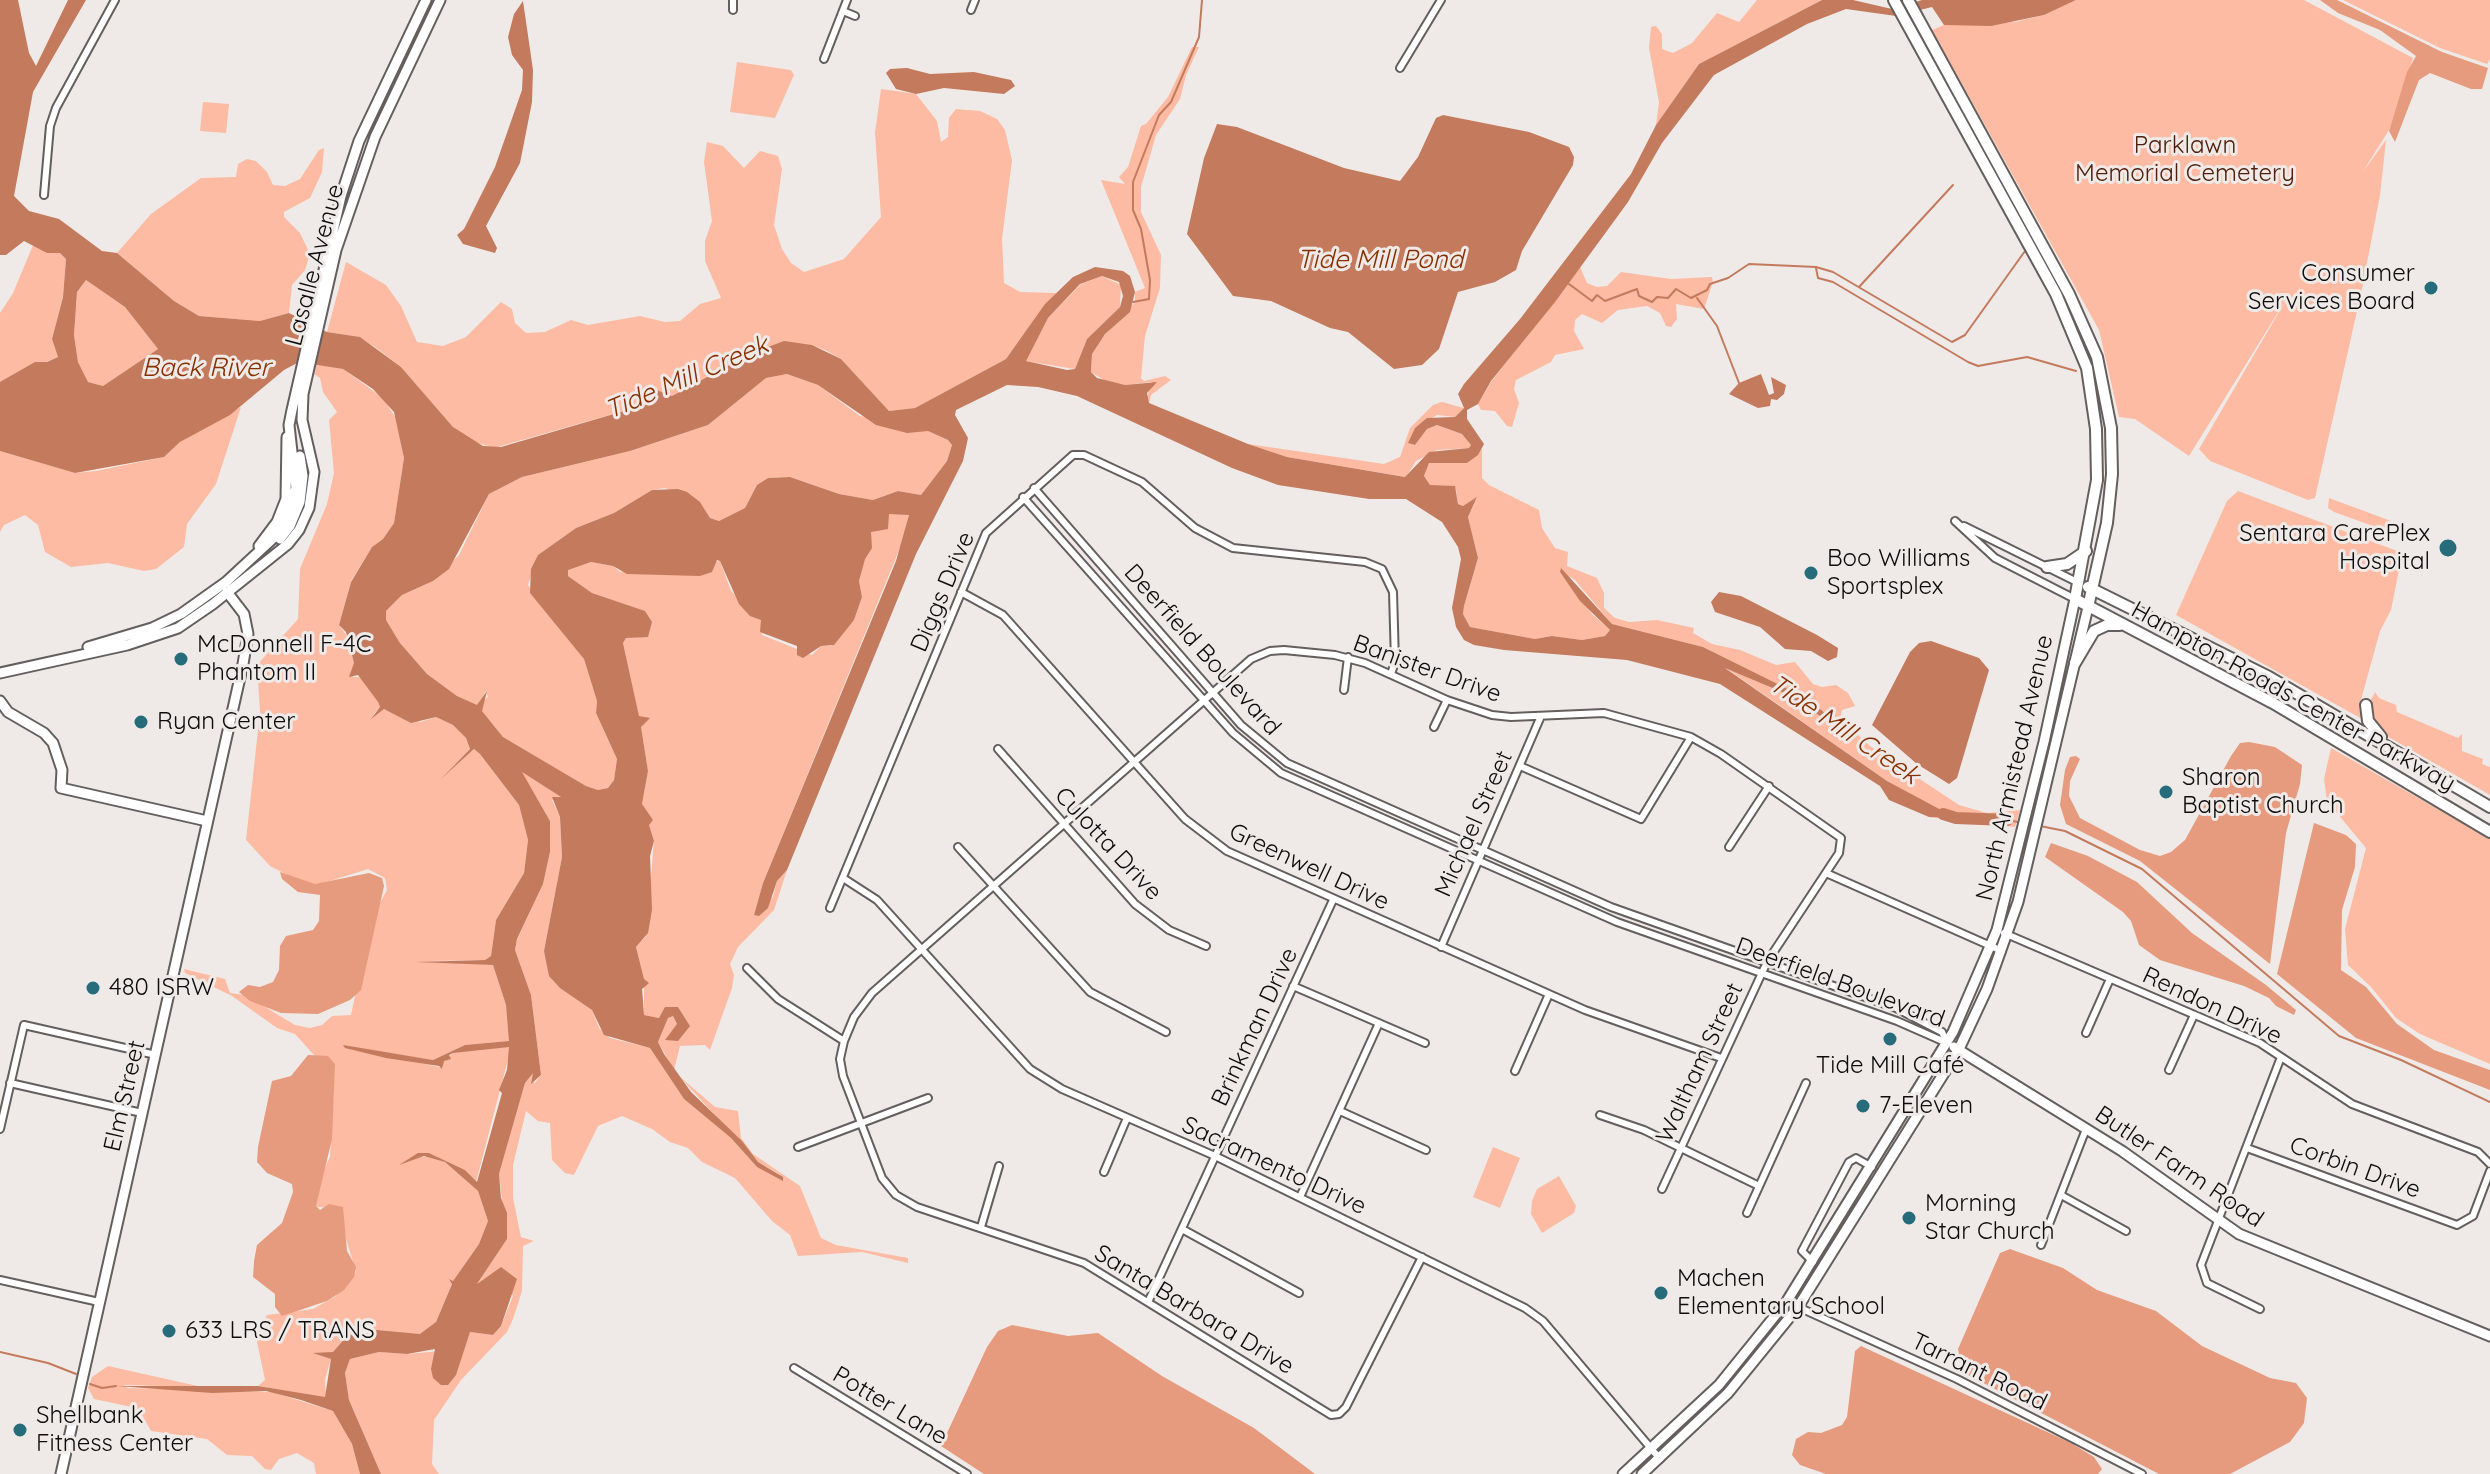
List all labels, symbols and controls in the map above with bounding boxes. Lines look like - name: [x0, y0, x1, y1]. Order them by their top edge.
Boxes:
- park label: Parklawn Memorial Cemetery: [2075, 132, 2295, 188]
- street label: Lasalle Avenue: [280, 181, 350, 349]
- water label: Tide Mill Pond: [1297, 244, 1463, 276]
- place label: Consumer Services Board: [2248, 260, 2415, 316]
- marker: Consumer Services Board: [2422, 279, 2440, 297]
- water label: Tide Mill Creek: [601, 330, 773, 426]
- water label: Back River: [142, 352, 270, 384]
- place label: Sentara CarePlex Hospital: [2239, 520, 2430, 576]
- street label: Diggs Drive: [905, 528, 981, 656]
- marker: Sentara CarePlex Hospital: [2437, 537, 2459, 559]
- place label: Boo Williams Sportsplex: [1827, 545, 1970, 601]
- street label: Deerfield Boulevard: [1118, 558, 1286, 742]
- marker: Boo Williams Sportsplex: [1802, 564, 1820, 582]
- street label: Hampton Roads Center Parkway: [2126, 596, 2460, 798]
- street label: Banister Drive: [1349, 629, 1505, 709]
- place label: McDonnell F-4C Phantom II: [197, 631, 371, 687]
- street label: North Armistead Avenue: [1970, 632, 2060, 904]
- marker: McDonnell F-4C Phantom II: [172, 650, 190, 668]
- water label: Tide Mill Creek: [1763, 668, 1925, 792]
- place label: Ryan Center: [157, 708, 296, 736]
- marker: Ryan Center: [132, 713, 150, 731]
- street label: Michael Street: [1429, 747, 1519, 901]
- place label: Sharon Baptist Church: [2182, 764, 2344, 820]
- street label: Culotta Drive: [1048, 781, 1168, 907]
- marker: Sharon Baptist Church: [2157, 783, 2175, 801]
- street label: Greenwell Drive: [1224, 817, 1394, 917]
- street label: Deerfield Boulevard: [1732, 932, 1948, 1034]
- street label: Brinkman Drive: [1206, 943, 1304, 1111]
- street label: Rendon Drive: [2138, 961, 2286, 1051]
- place label: 480 ISRW: [109, 974, 214, 1002]
- street label: Waltham Street: [1650, 978, 1750, 1148]
- marker: 480 ISRW: [84, 979, 102, 997]
- marker: Tide Mill Café: [1881, 1030, 1899, 1048]
- street label: Elm Street: [98, 1038, 152, 1154]
- place label: Tide Mill Café: [1816, 1052, 1964, 1080]
- place label: 7-Eleven: [1879, 1092, 1973, 1120]
- marker: 7-Eleven: [1854, 1097, 1872, 1115]
- street label: Butler Farm Road: [2089, 1100, 2269, 1234]
- street label: Sacramento Drive: [1177, 1111, 1371, 1221]
- street label: Corbin Drive: [2286, 1131, 2424, 1205]
- place label: Morning Star Church: [1925, 1190, 2055, 1246]
- marker: Morning Star Church: [1900, 1209, 1918, 1227]
- street label: Santa Barbara Drive: [1089, 1239, 1299, 1381]
- place label: Machen Elementary School: [1677, 1265, 1885, 1321]
- marker: Machen Elementary School: [1652, 1284, 1670, 1302]
- place label: 633 LRS / TRANS: [185, 1317, 375, 1345]
- marker: 633 LRS / TRANS: [160, 1322, 178, 1340]
- street label: Tarrant Road: [1906, 1327, 2052, 1417]
- street label: Potter Lane: [827, 1360, 953, 1452]
- place label: Shellbank Fitness Center: [36, 1402, 193, 1458]
- marker: Shellbank Fitness Center: [11, 1421, 29, 1439]

